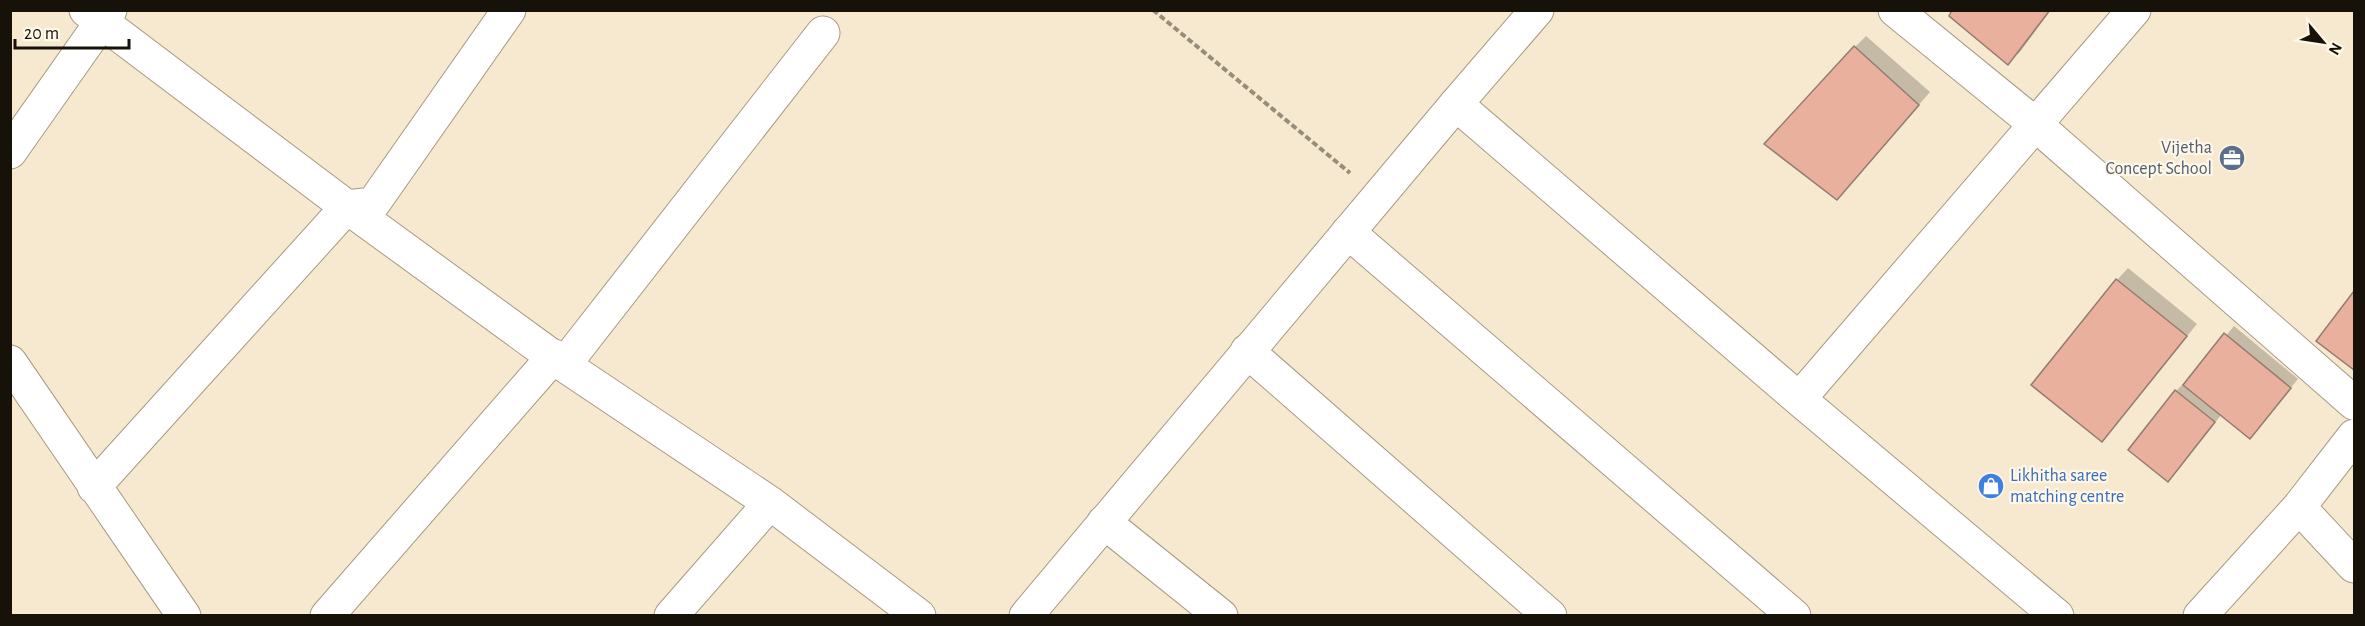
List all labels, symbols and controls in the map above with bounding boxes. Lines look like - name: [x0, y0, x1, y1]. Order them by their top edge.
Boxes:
- scale bar: [15, 12, 129, 50]
- north arrow: [2293, 12, 2353, 72]
- text: 20 m: [24, 25, 59, 43]
- text: N: [2326, 40, 2345, 58]
- place label: Vijetha Concept School: [2105, 139, 2212, 178]
- office icon: Vijetha Concept School: [2217, 143, 2247, 173]
- place label: Likhitha saree matching centre: [2010, 467, 2124, 506]
- shop icon: Likhitha saree matching centre: [1976, 471, 2006, 501]

